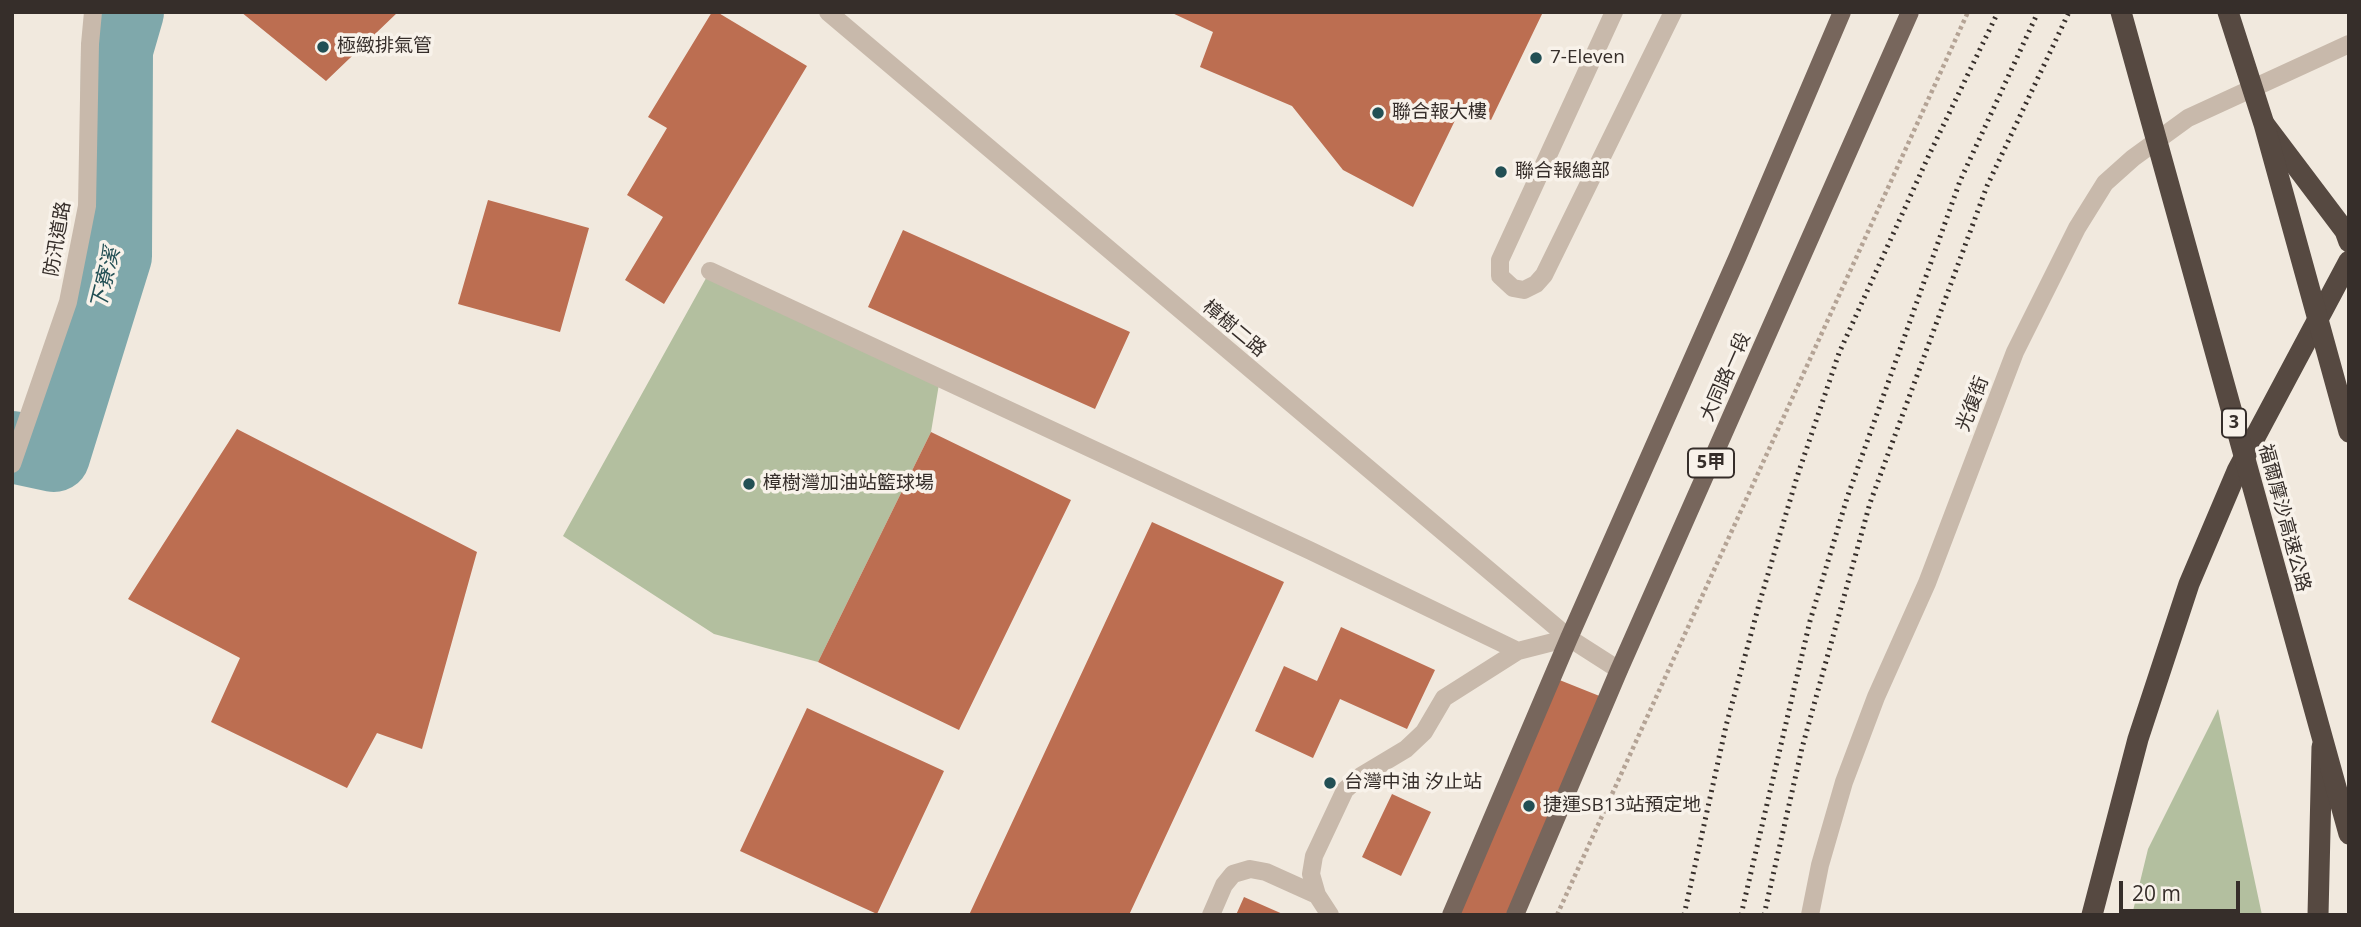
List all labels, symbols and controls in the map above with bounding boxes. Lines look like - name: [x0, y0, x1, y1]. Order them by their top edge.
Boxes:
- place label: 極緻排氣管: [337, 36, 432, 58]
- marker: 極緻排氣管: [315, 39, 331, 55]
- place label: 7-Eleven: [1550, 47, 1625, 69]
- marker: 7-Eleven: [1528, 50, 1544, 66]
- place label: 聯合報大樓: [1392, 102, 1487, 124]
- marker: 聯合報大樓: [1370, 105, 1386, 121]
- place label: 聯合報總部: [1515, 161, 1610, 183]
- marker: 聯合報總部: [1493, 164, 1509, 180]
- street label: 防汛道路: [40, 200, 76, 278]
- water label: 下寮溪: [86, 245, 126, 313]
- street label: 樟樹二路: [1198, 296, 1270, 362]
- street label: 大同路一段: [1696, 329, 1756, 425]
- street label: 光復街: [1952, 373, 1994, 435]
- road number: 3: [2222, 408, 2246, 438]
- street label: 福爾摩沙高速公路: [2253, 442, 2315, 594]
- road number: 5甲: [1688, 448, 1734, 477]
- place label: 樟樹灣加油站籃球場: [763, 473, 934, 495]
- marker: 樟樹灣加油站籃球場: [741, 476, 757, 492]
- place label: 台灣中油 汐止站: [1344, 772, 1482, 794]
- marker: 台灣中油 汐止站: [1322, 775, 1338, 791]
- place label: 捷運SB13站預定地: [1543, 795, 1701, 817]
- marker: 捷運SB13站預定地: [1521, 798, 1537, 814]
- scale bar: [2123, 867, 2244, 911]
- text: 20 m: [2132, 879, 2181, 907]

